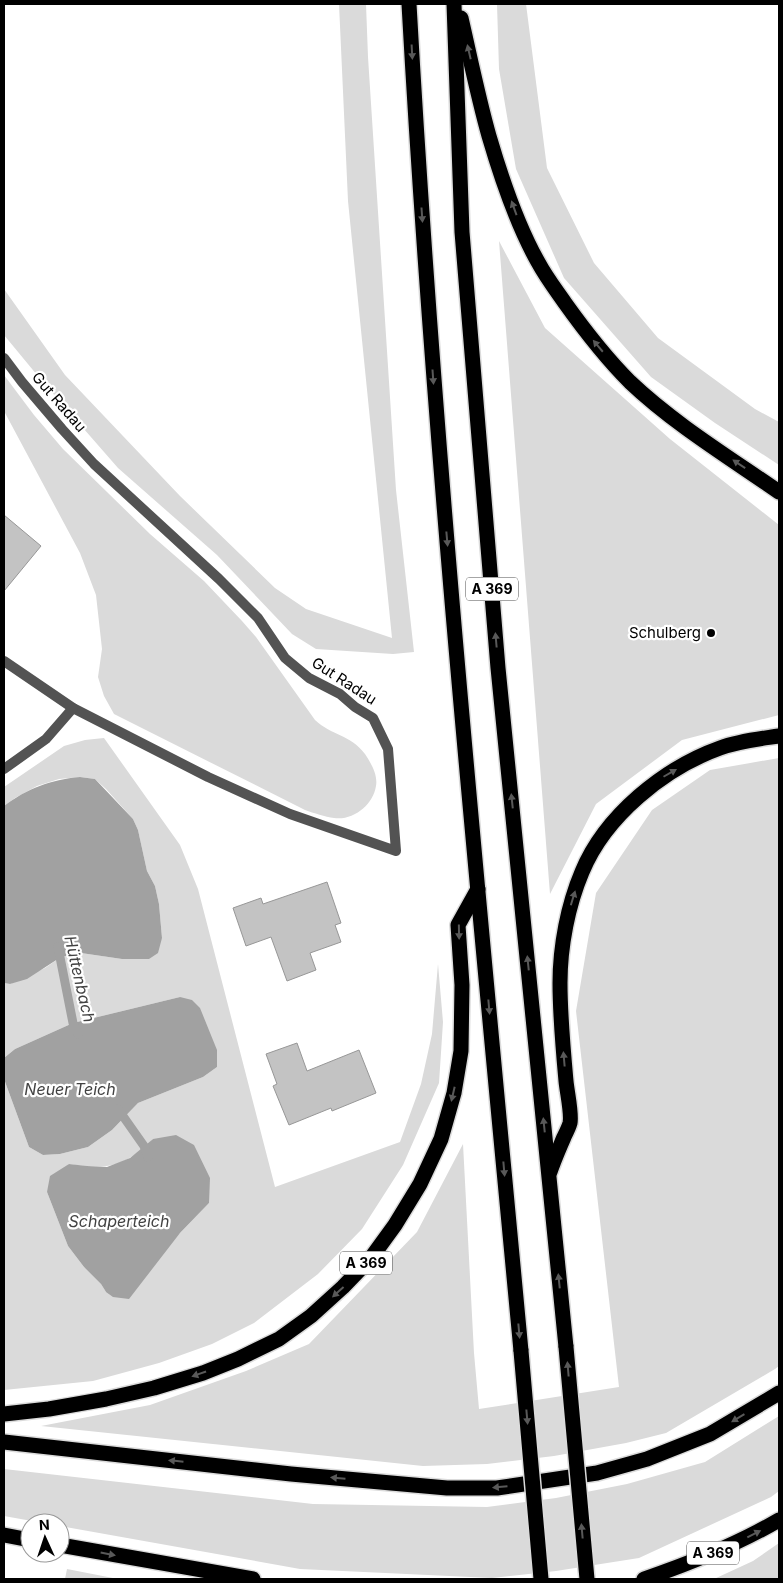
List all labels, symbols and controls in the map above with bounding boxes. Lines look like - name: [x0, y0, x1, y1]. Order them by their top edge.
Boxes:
- one-way arrow: [409, 45, 417, 61]
- one-way arrow: [465, 45, 473, 60]
- one-way arrow: [510, 200, 518, 215]
- one-way arrow: [418, 207, 426, 223]
- one-way arrow: [592, 340, 603, 353]
- street label: Gut Radau: [28, 368, 91, 436]
- one-way arrow: [430, 369, 438, 385]
- one-way arrow: [732, 459, 746, 469]
- one-way arrow: [443, 531, 451, 547]
- road number: A 369: [466, 578, 518, 600]
- place label: Schulberg: [629, 623, 701, 642]
- marker: Schulberg: [705, 627, 717, 639]
- one-way arrow: [492, 631, 500, 647]
- street label: Gut Radau: [308, 653, 380, 709]
- one-way arrow: [664, 768, 677, 777]
- one-way arrow: [507, 793, 515, 809]
- one-way arrow: [570, 890, 578, 905]
- one-way arrow: [455, 925, 463, 941]
- water label: Hüttenbach: [60, 934, 100, 1024]
- one-way arrow: [524, 955, 532, 971]
- one-way arrow: [485, 999, 493, 1015]
- one-way arrow: [560, 1051, 568, 1067]
- water label: Neuer Teich: [24, 1079, 116, 1099]
- one-way arrow: [449, 1086, 457, 1101]
- one-way arrow: [540, 1117, 548, 1133]
- one-way arrow: [500, 1161, 508, 1177]
- water label: Schaperteich: [69, 1211, 169, 1231]
- road number: A 369: [340, 1252, 392, 1274]
- one-way arrow: [555, 1272, 563, 1288]
- one-way arrow: [331, 1286, 344, 1297]
- one-way arrow: [515, 1323, 523, 1339]
- one-way arrow: [564, 1361, 572, 1377]
- one-way arrow: [192, 1370, 207, 1378]
- one-way arrow: [523, 1409, 531, 1425]
- one-way arrow: [731, 1414, 744, 1423]
- one-way arrow: [168, 1457, 184, 1465]
- one-way arrow: [329, 1474, 345, 1482]
- one-way arrow: [491, 1483, 507, 1491]
- north arrow: [20, 1513, 70, 1563]
- text: N: [39, 1516, 50, 1533]
- one-way arrow: [578, 1522, 586, 1538]
- one-way arrow: [747, 1530, 761, 1538]
- road number: A 369: [687, 1542, 739, 1565]
- one-way arrow: [100, 1551, 116, 1559]

